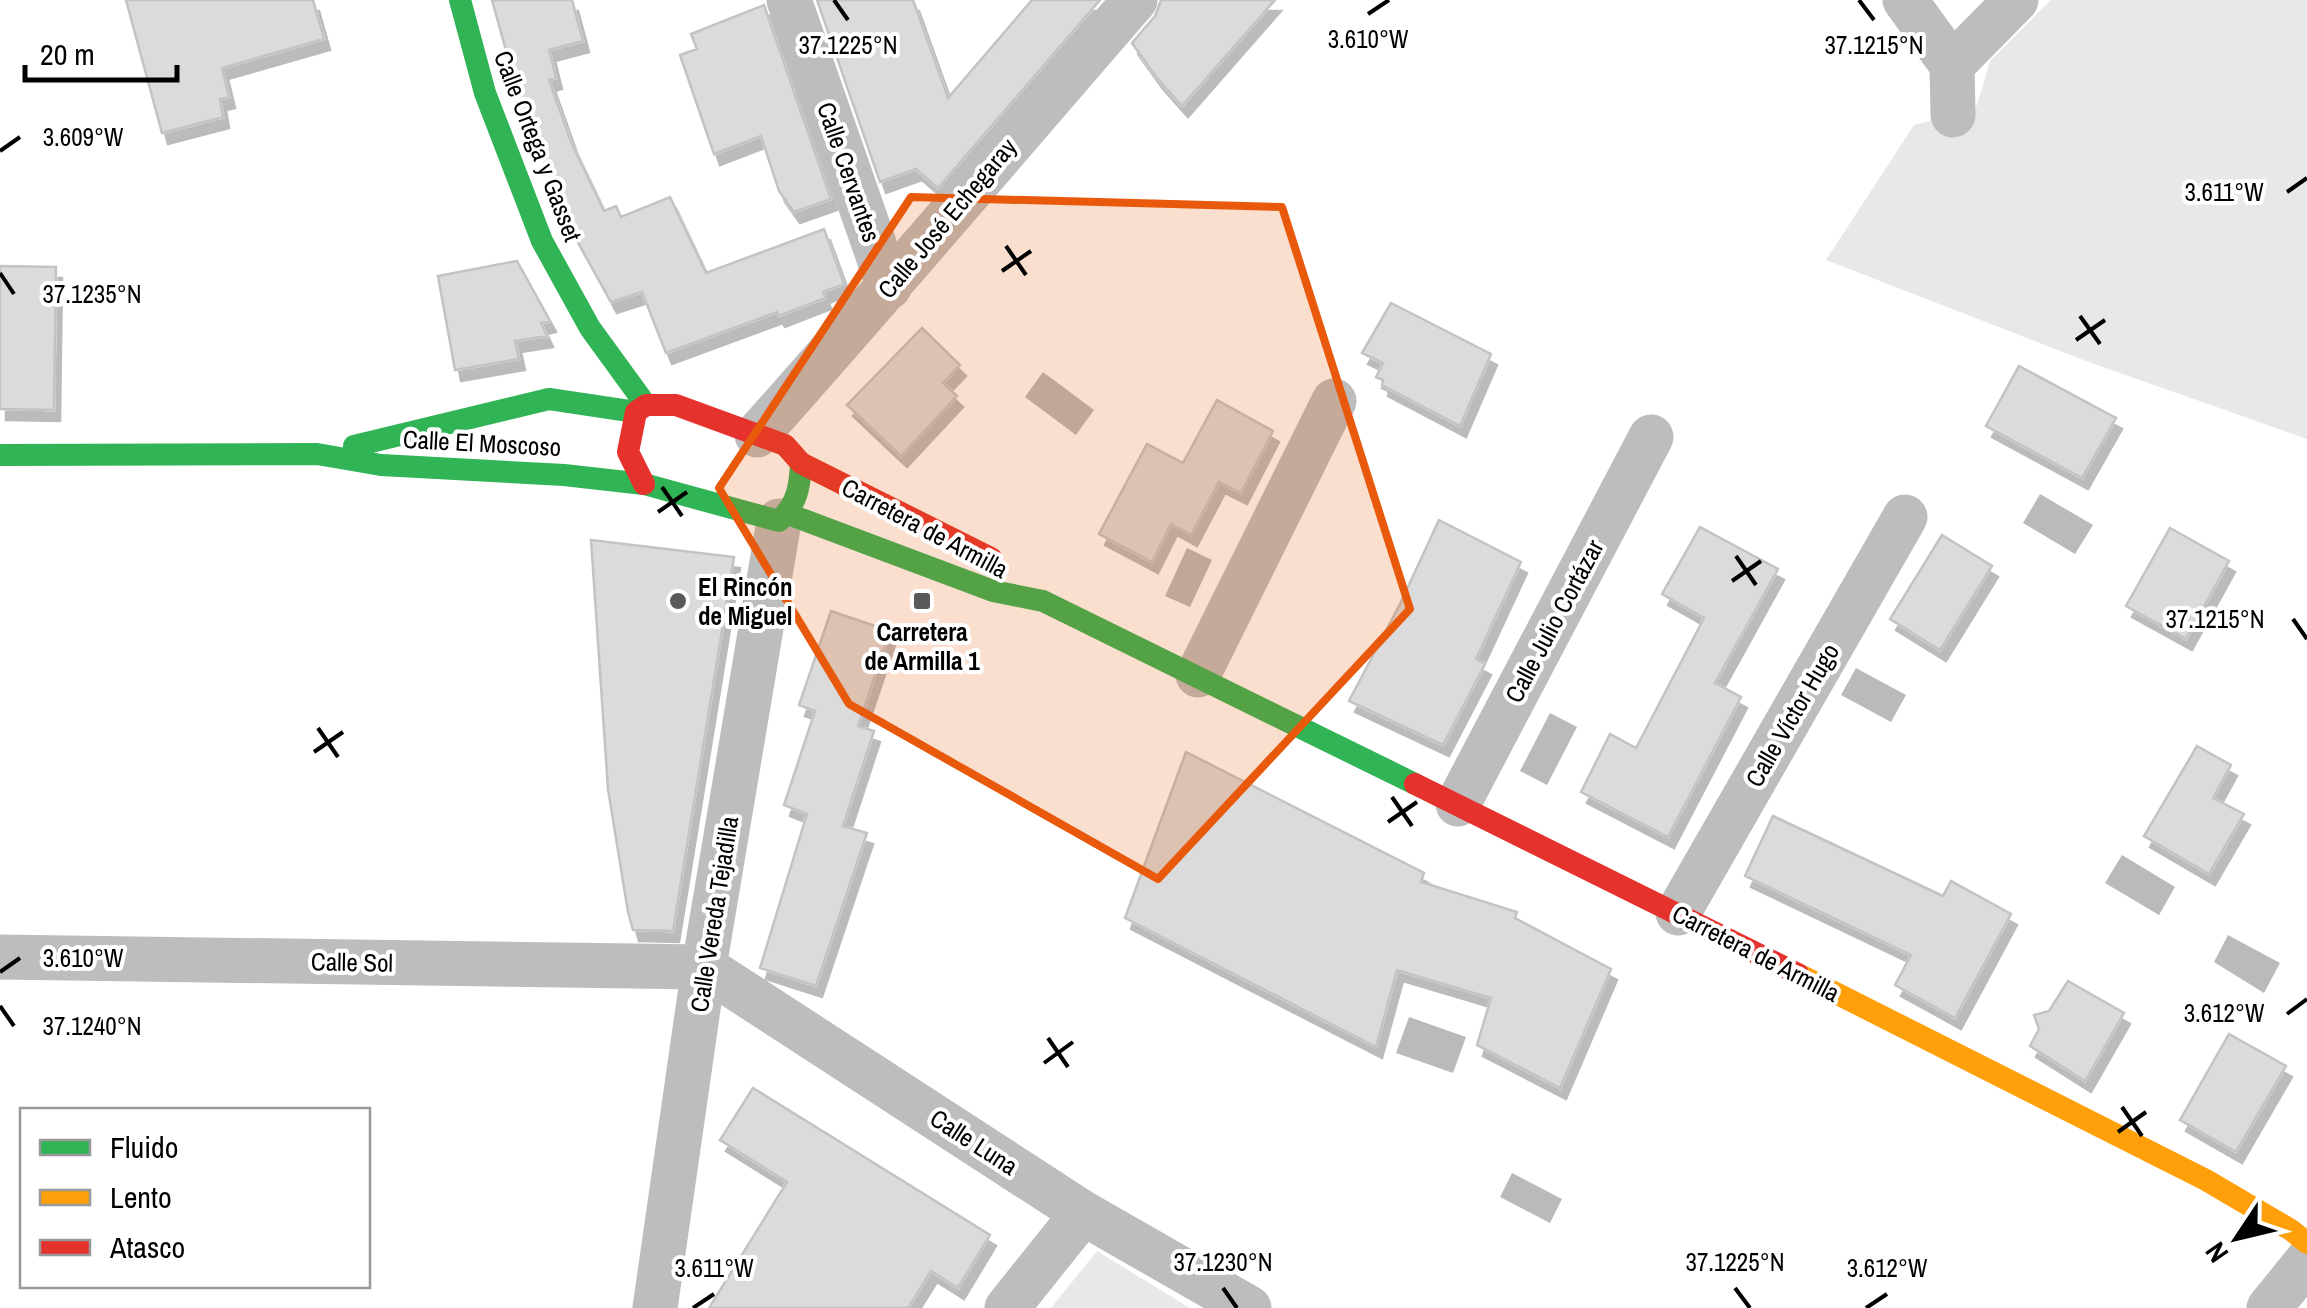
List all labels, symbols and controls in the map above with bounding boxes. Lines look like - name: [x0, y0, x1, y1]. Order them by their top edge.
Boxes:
- scale bar: [25, 20, 178, 82]
- text: 3.610°W: [1328, 22, 1409, 56]
- text: 37.1225°N: [799, 28, 897, 62]
- text: 37.1215°N: [1825, 28, 1923, 62]
- text: 20 m: [40, 34, 95, 74]
- street label: Calle Ortega y Gasset: [486, 46, 590, 247]
- street label: Calle Cervantes: [809, 98, 889, 246]
- text: 3.609°W: [43, 120, 124, 154]
- street label: Calle José Echegaray: [870, 130, 1025, 305]
- text: 3.611°W: [2184, 175, 2264, 209]
- text: 37.1235°N: [43, 277, 141, 311]
- street label: Calle El Moscoso: [402, 422, 562, 464]
- street label: Carretera de Armilla: [836, 470, 1014, 586]
- street label: Calle Julio Cortázar: [1497, 533, 1611, 708]
- place label: El Rincón de Miguel: [698, 570, 793, 633]
- marker: El Rincón de Miguel: [667, 590, 689, 612]
- marker: Carretera de Armilla 1: [911, 590, 933, 612]
- text: 37.1215°N: [2166, 602, 2264, 636]
- place label: Carretera de Armilla 1: [864, 615, 980, 678]
- street label: Calle Víctor Hugo: [1737, 637, 1847, 793]
- street label: Calle Vereda Tejadilla: [682, 813, 746, 1014]
- street label: Carretera de Armilla: [1667, 896, 1846, 1010]
- text: 3.610°W: [43, 941, 124, 975]
- street label: Calle Sol: [311, 944, 393, 980]
- text: 3.612°W: [2184, 996, 2265, 1030]
- text: 37.1240°N: [43, 1009, 141, 1043]
- street label: Calle Luna: [924, 1101, 1025, 1183]
- legend: [20, 1108, 370, 1288]
- text: Fluido: [110, 1127, 178, 1167]
- text: Lento: [110, 1177, 172, 1217]
- north arrow: [2187, 1188, 2287, 1288]
- text: Atasco: [109, 1227, 185, 1267]
- text: N: [2196, 1235, 2237, 1270]
- text: 37.1230°N: [1174, 1245, 1272, 1279]
- text: 37.1225°N: [1686, 1245, 1784, 1279]
- text: 3.611°W: [674, 1251, 754, 1285]
- text: 3.612°W: [1847, 1251, 1928, 1285]

